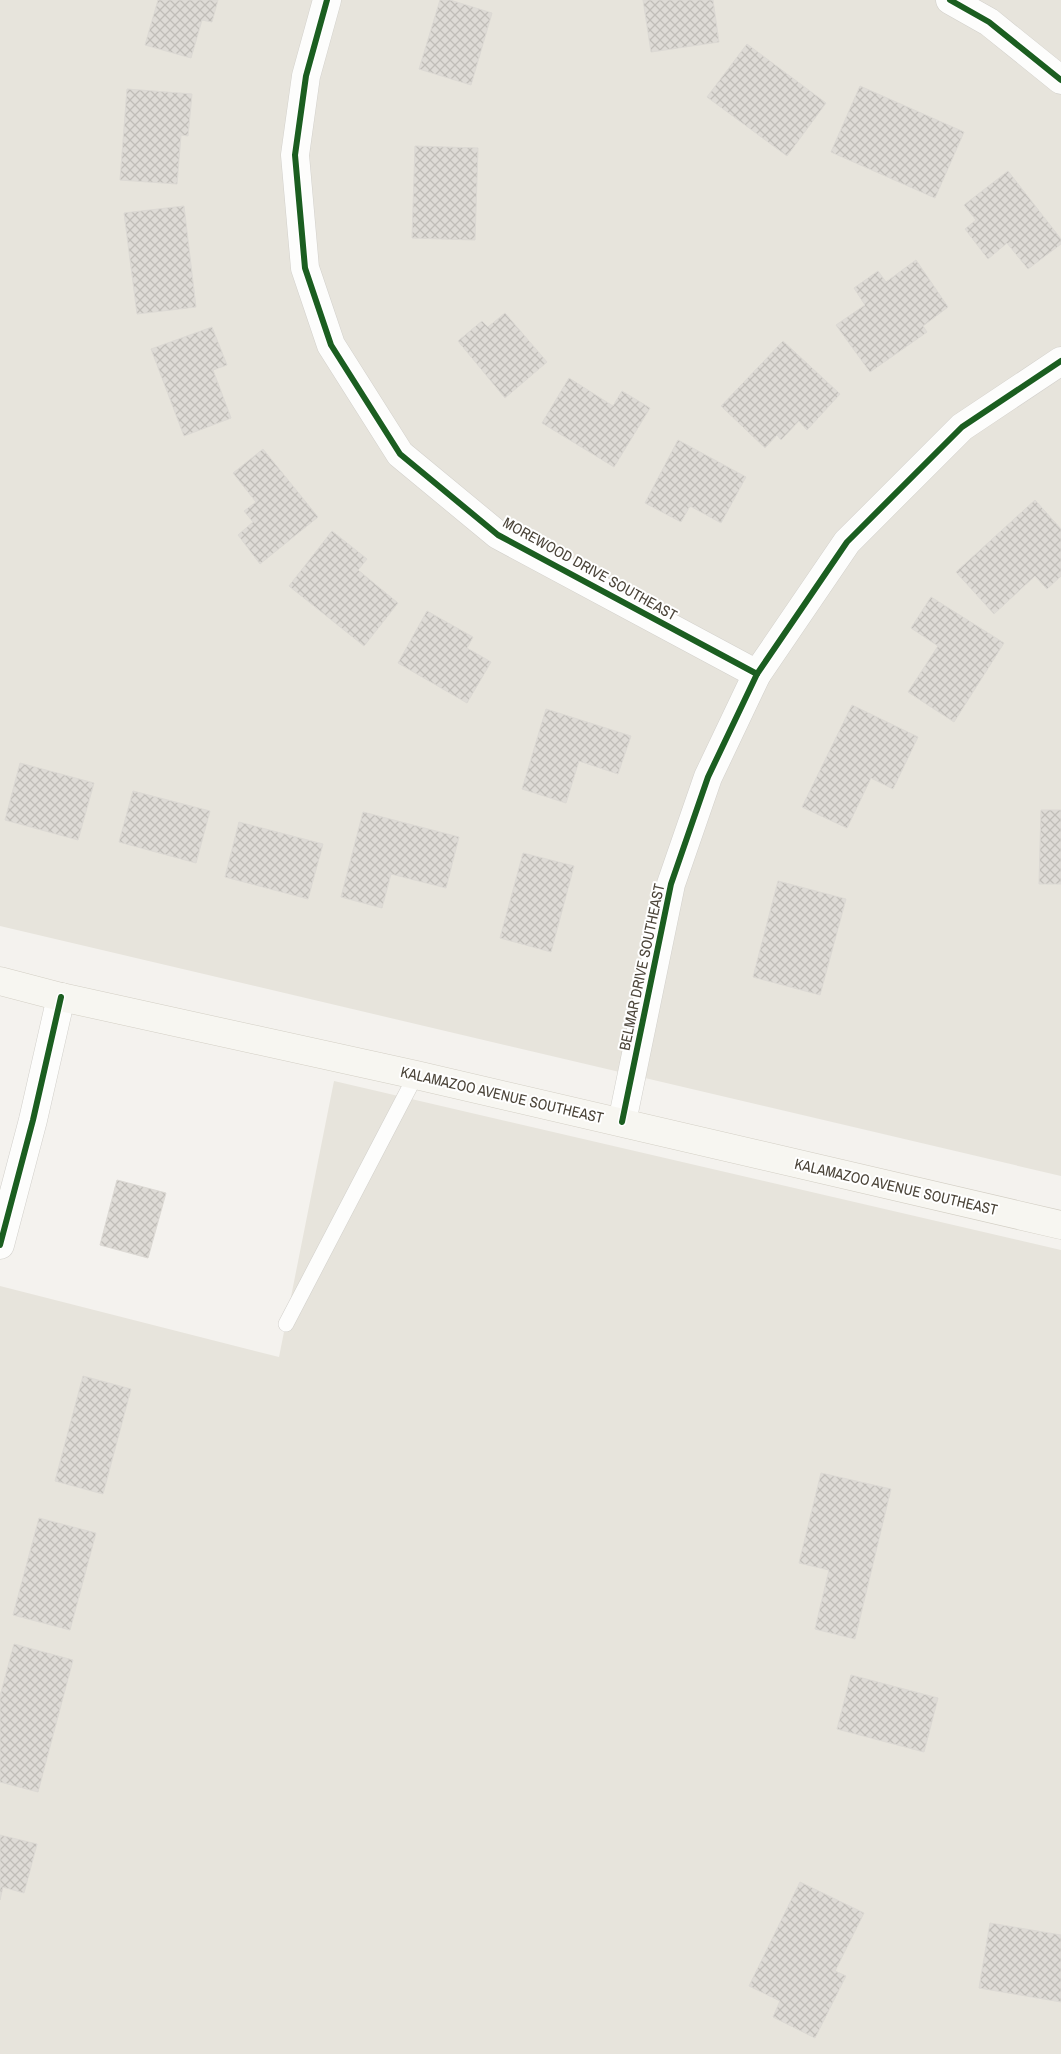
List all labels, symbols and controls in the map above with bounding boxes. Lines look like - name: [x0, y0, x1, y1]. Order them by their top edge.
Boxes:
- street label: MOREWOOD DRIVE SOUTHEAST: [499, 512, 682, 626]
- street label: BELMAR DRIVE SOUTHEAST: [614, 881, 670, 1052]
- street label: KALAMAZOO AVENUE SOUTHEAST: [399, 1061, 606, 1128]
- street label: KALAMAZOO AVENUE SOUTHEAST: [793, 1153, 1000, 1220]

